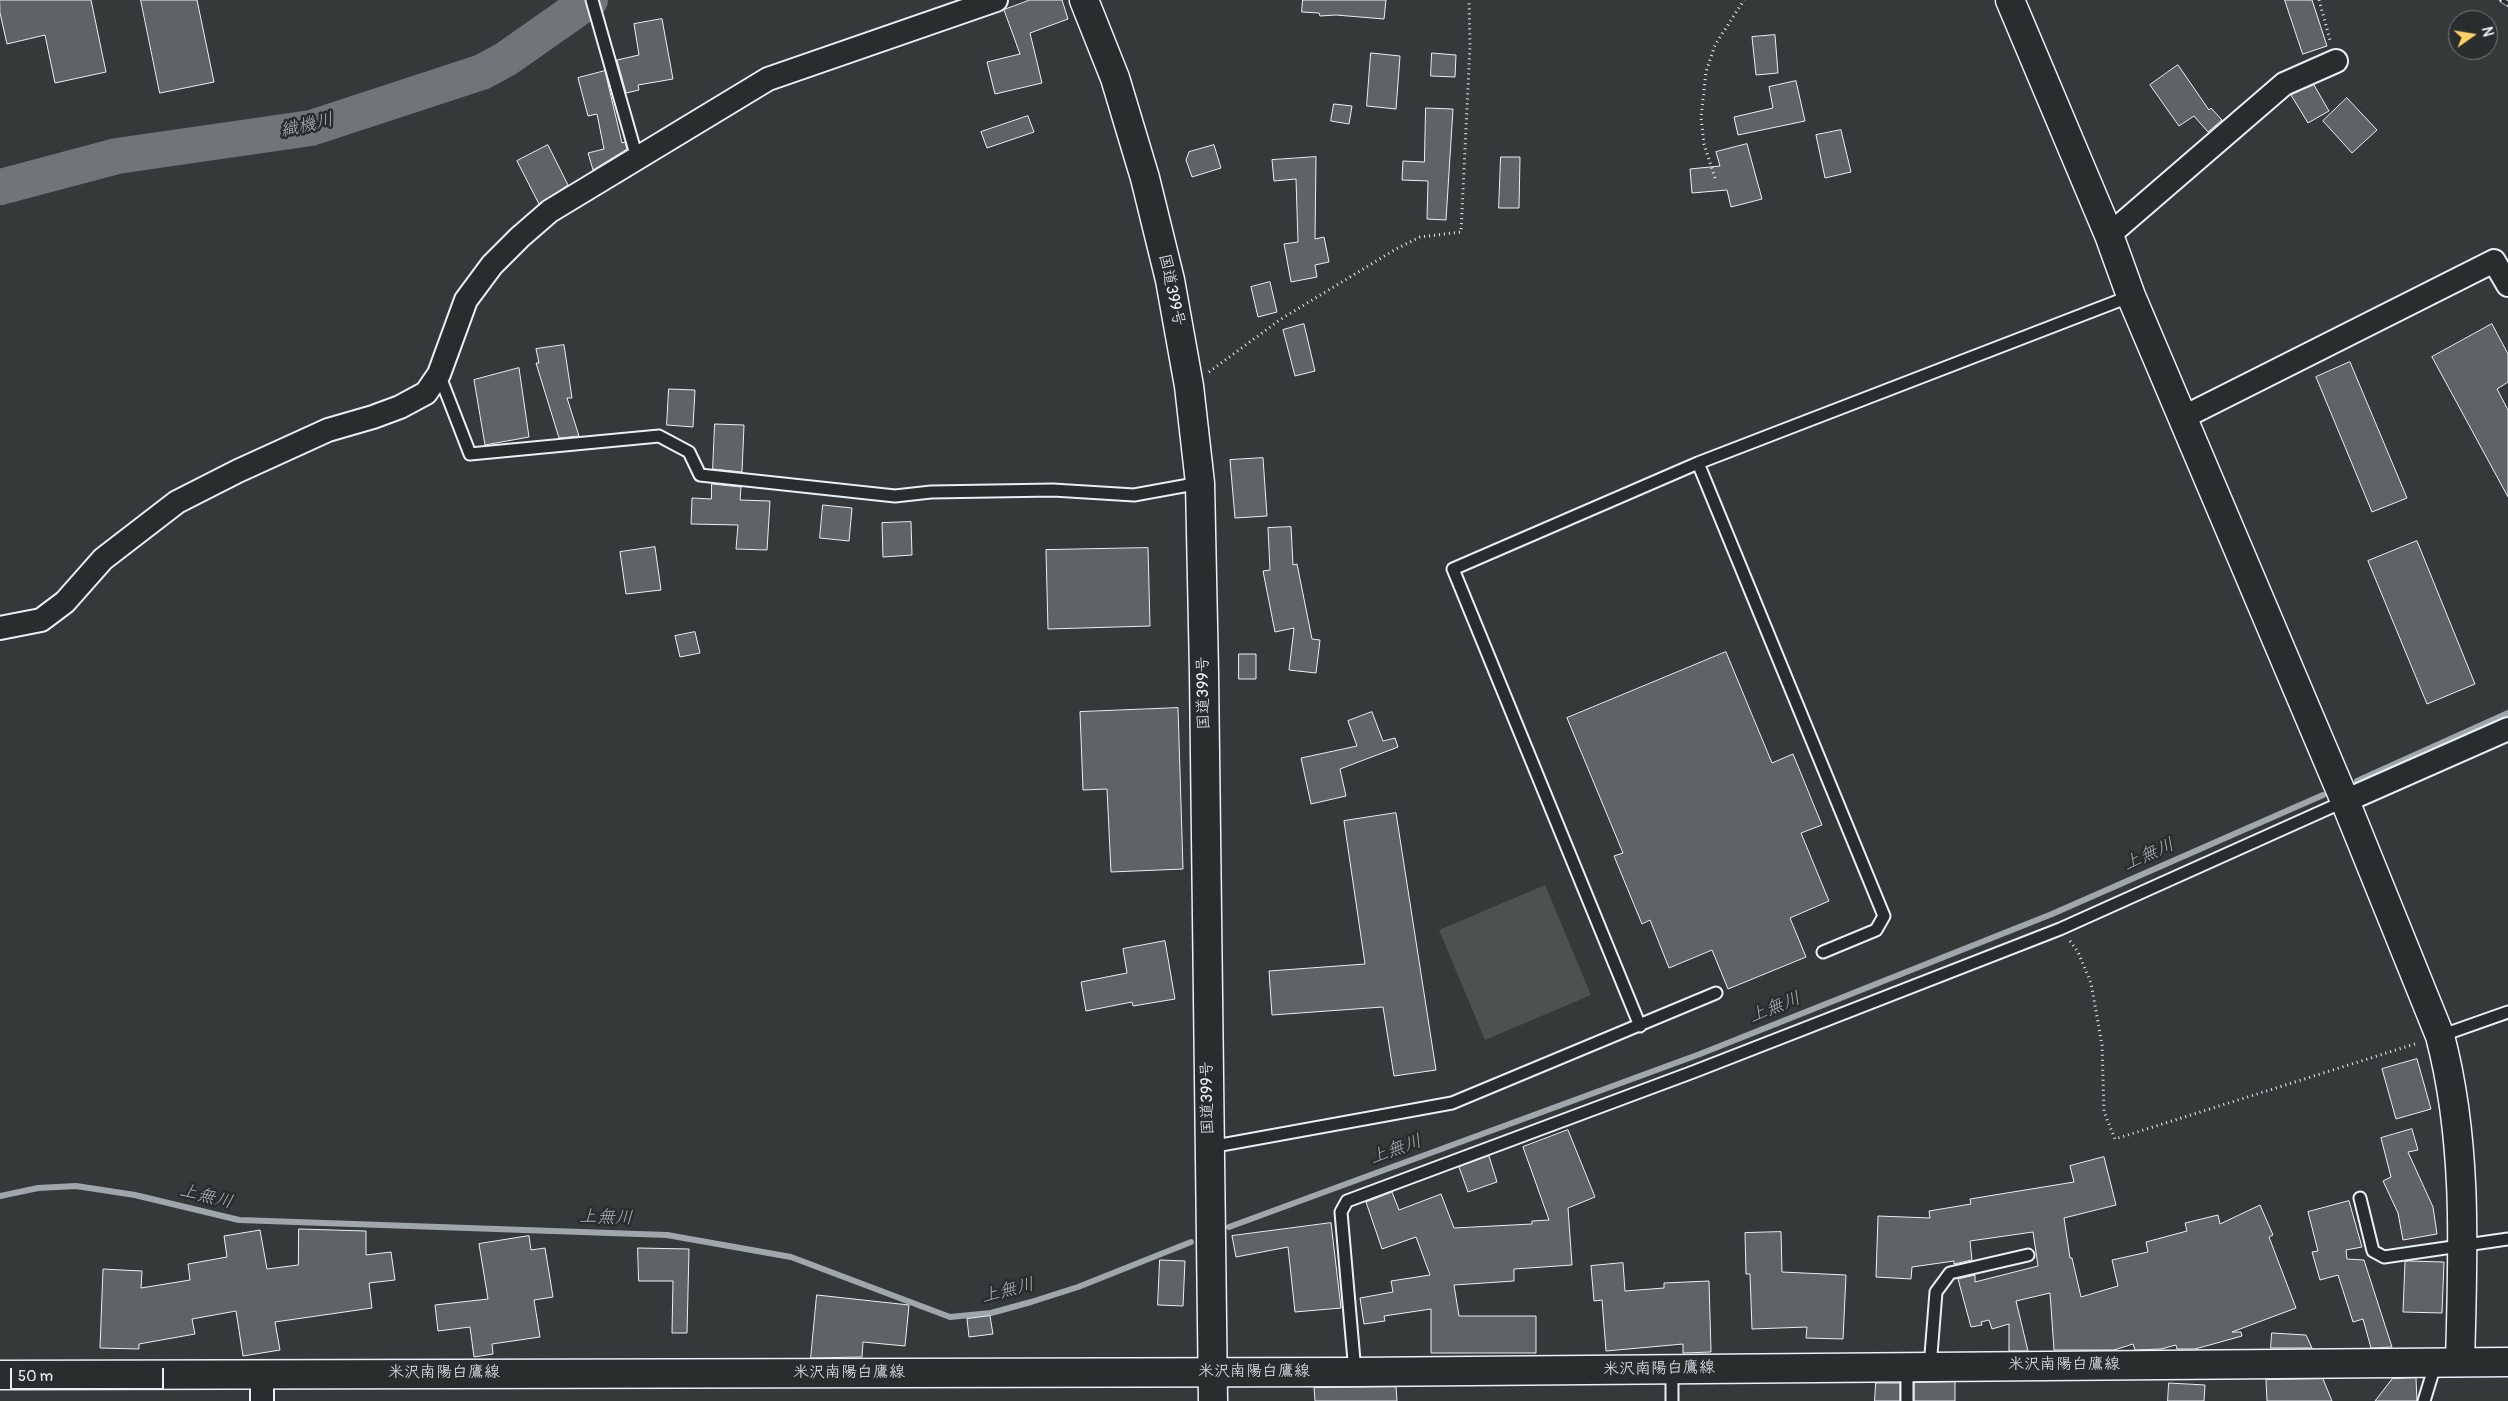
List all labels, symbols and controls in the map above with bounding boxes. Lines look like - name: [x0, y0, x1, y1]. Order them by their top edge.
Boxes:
- north arrow: [2448, 10, 2498, 60]
- text: N: [2478, 25, 2496, 38]
- water label: 織機川: [278, 109, 336, 143]
- street label: 国道399号: [1154, 252, 1188, 328]
- street label: 国道399号: [1194, 656, 1214, 730]
- water label: 上無川: [2120, 834, 2178, 876]
- water label: 上無川: [1746, 988, 1804, 1028]
- street label: 国道399号: [1198, 1061, 1218, 1135]
- water label: 上無川: [1367, 1131, 1425, 1169]
- water label: 上無川: [177, 1180, 235, 1214]
- water label: 上無川: [579, 1206, 633, 1230]
- water label: 上無川: [979, 1274, 1037, 1308]
- street label: 米沢南陽白鷹線: [2008, 1355, 2120, 1375]
- scale bar: [12, 1358, 166, 1390]
- street label: 米沢南陽白鷹線: [1603, 1358, 1715, 1380]
- street label: 米沢南陽白鷹線: [1198, 1362, 1310, 1382]
- street label: 米沢南陽白鷹線: [388, 1363, 500, 1383]
- street label: 米沢南陽白鷹線: [793, 1363, 905, 1383]
- text: 50 m: [18, 1367, 53, 1386]

